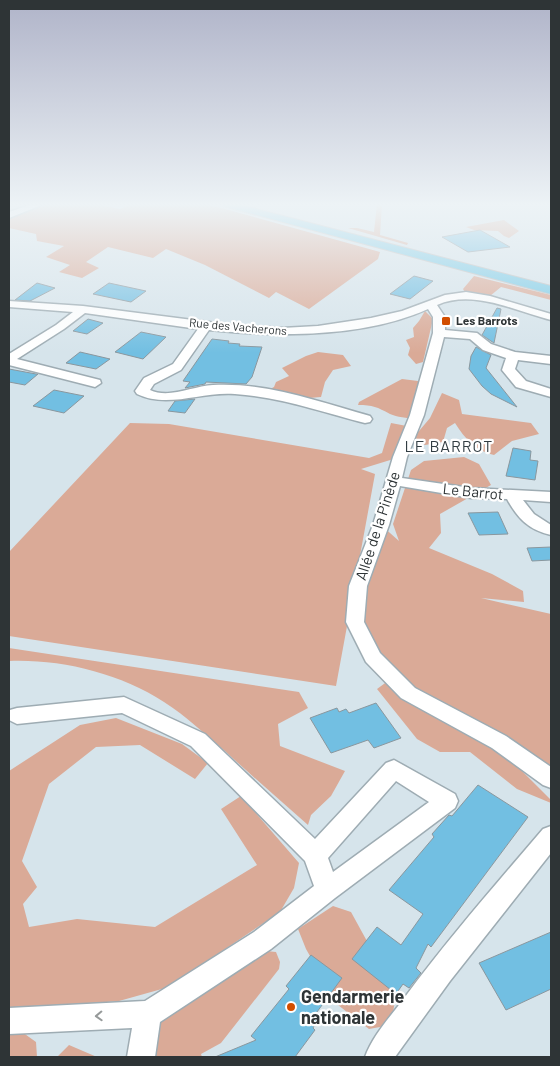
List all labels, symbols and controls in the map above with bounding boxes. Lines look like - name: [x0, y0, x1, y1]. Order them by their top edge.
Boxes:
- place label: Les Barrots: [456, 313, 518, 327]
- street label: Rue des Vacherons: [189, 315, 288, 337]
- marker: Les Barrots: [440, 315, 452, 327]
- district label: LE BARROT: [405, 436, 493, 455]
- street label: Allée de la Pinède: [351, 469, 403, 582]
- street label: Le Barrot: [442, 479, 504, 503]
- place label: Gendarmerie nationale: [301, 985, 404, 1028]
- marker: Gendarmerie nationale: [285, 1001, 297, 1013]
- one-way arrow: [95, 1011, 102, 1021]

